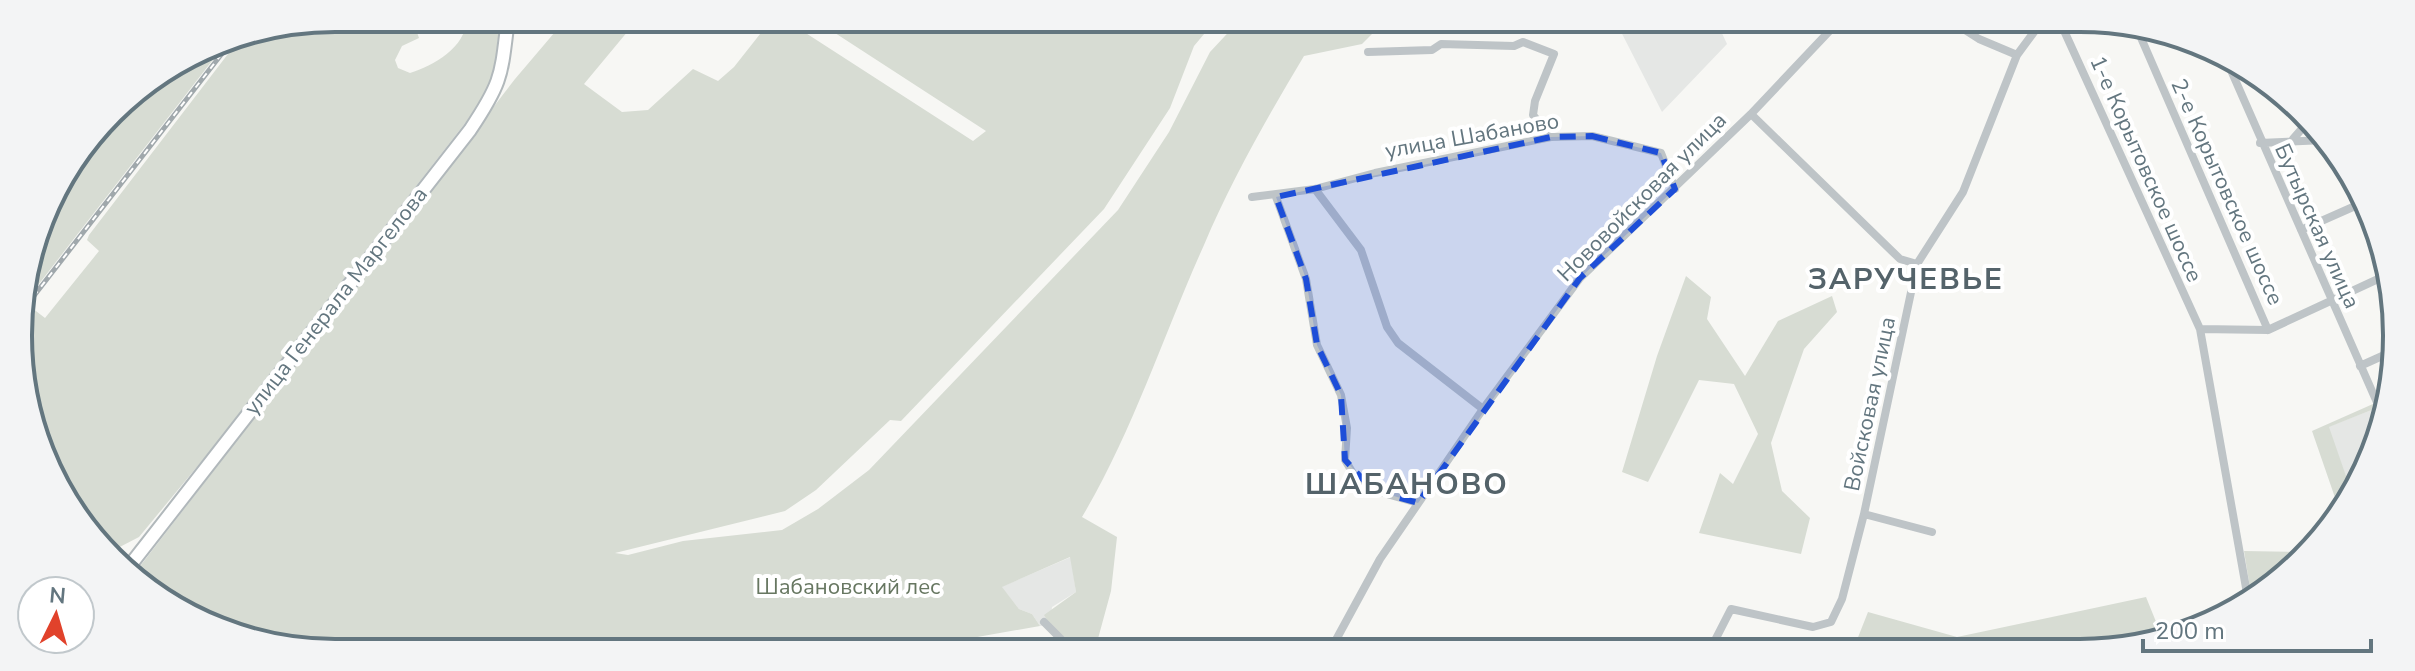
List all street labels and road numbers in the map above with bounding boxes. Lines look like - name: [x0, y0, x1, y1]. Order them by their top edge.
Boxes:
- street label: 1-е Корытовское шоссе: [2082, 51, 2210, 287]
- street label: 2-е Корытовское шоссе: [2163, 74, 2291, 310]
- street label: улица Шабаново: [1383, 106, 1561, 166]
- street label: Нововойсковая улица: [1551, 106, 1733, 288]
- street label: Бутырская улица: [2267, 139, 2367, 313]
- street label: улица Генерала Маргелова: [237, 181, 435, 421]
- street label: Войсковая улица: [1837, 314, 1903, 494]

